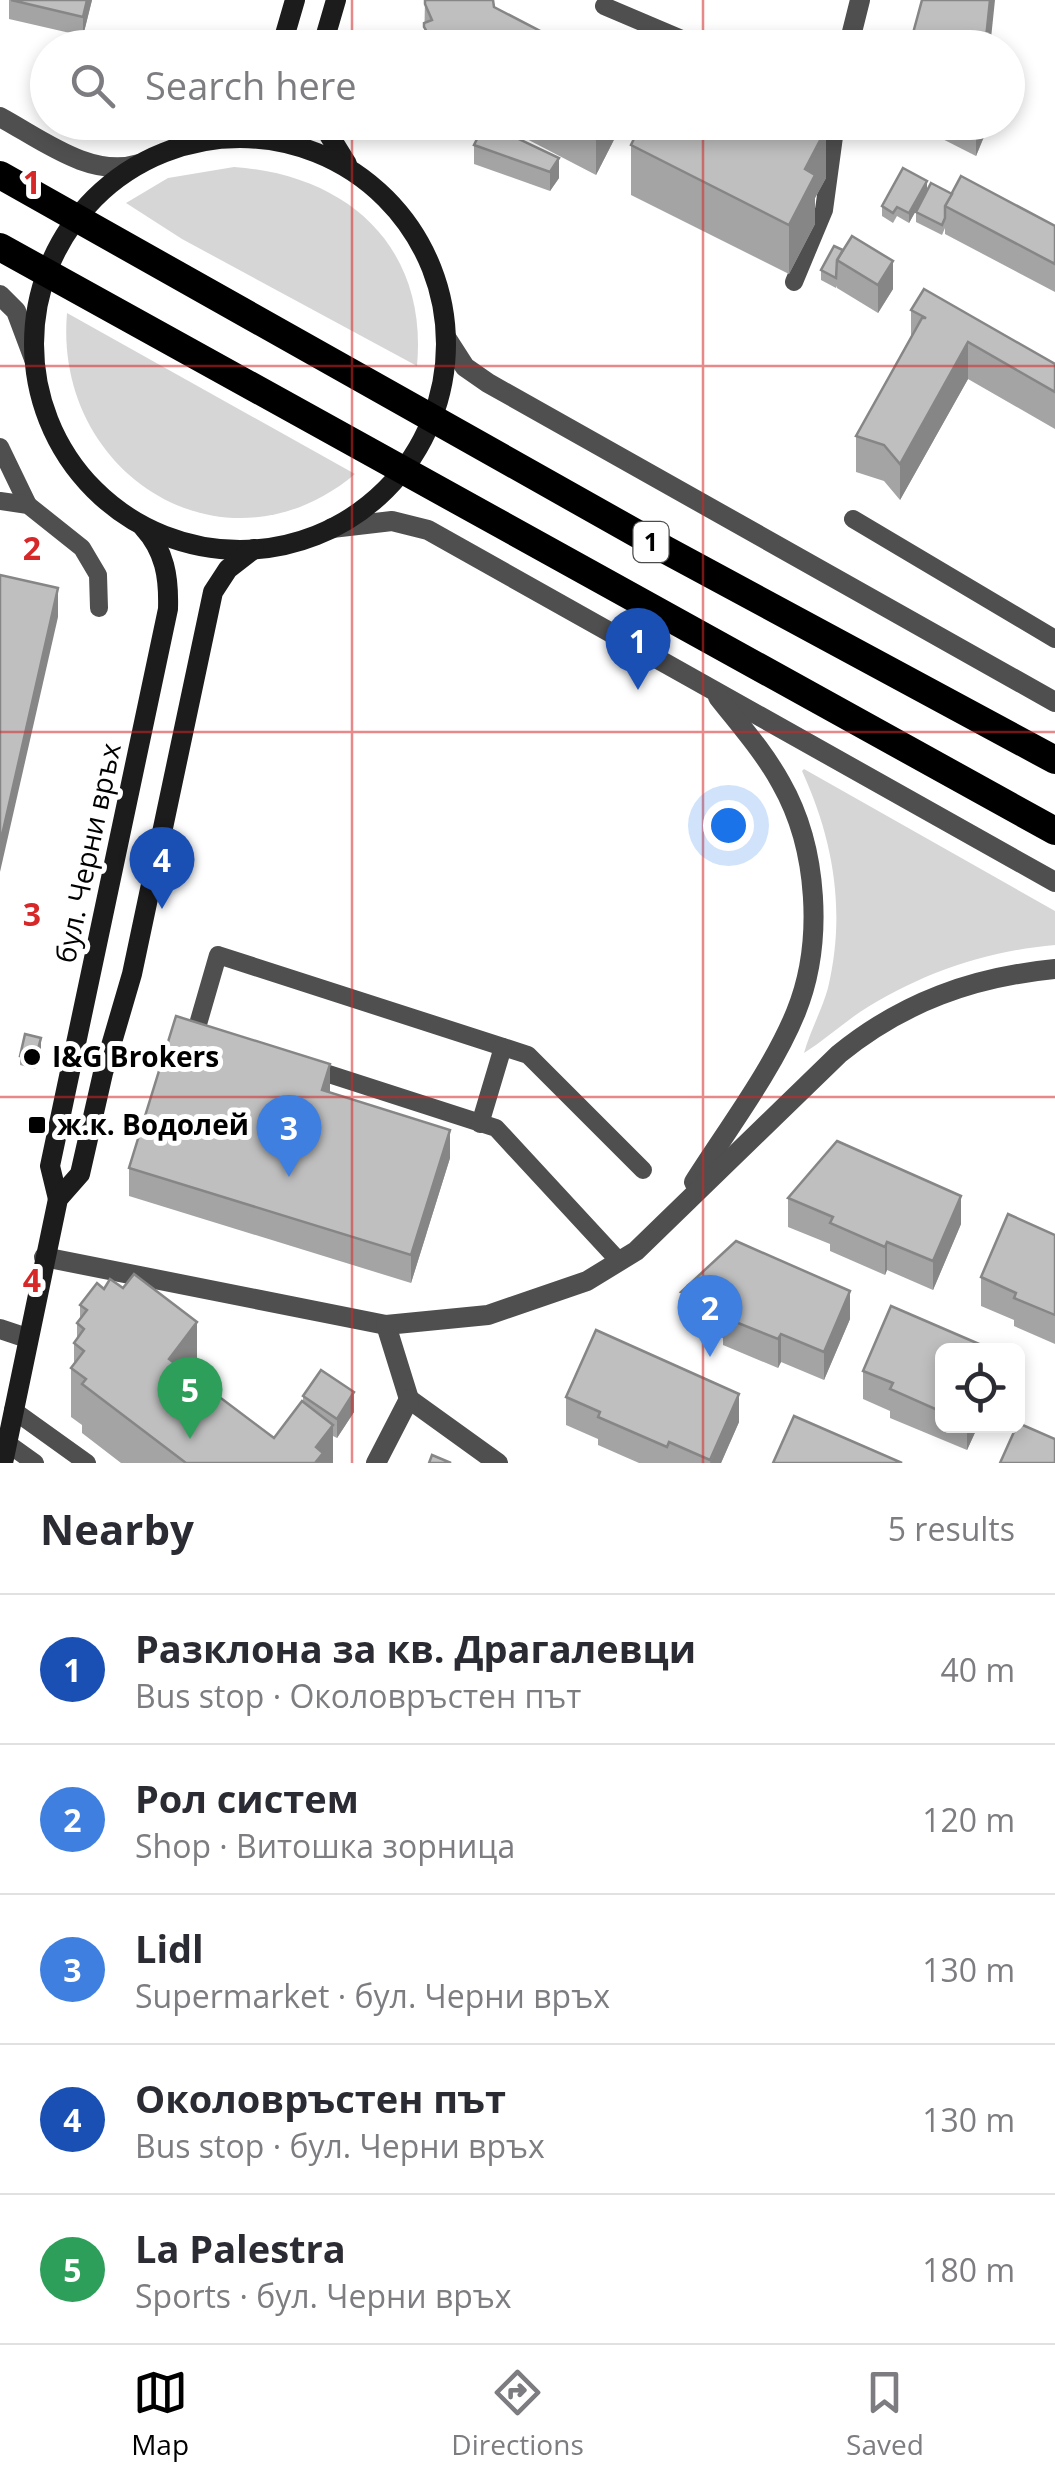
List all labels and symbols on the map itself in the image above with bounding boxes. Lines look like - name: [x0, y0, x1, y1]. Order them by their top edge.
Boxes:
- text: 1: [23, 160, 41, 203]
- road number: 1: [634, 522, 668, 562]
- text: 2: [23, 526, 41, 569]
- pin: 1: [606, 608, 670, 690]
- street label: бул. Черни връх: [45, 739, 129, 966]
- your location: [703, 800, 754, 851]
- pin: 4: [130, 826, 194, 909]
- text: 3: [23, 892, 41, 935]
- place label: I&G Brokers: [52, 1037, 219, 1075]
- marker: I&G Brokers: [21, 1046, 43, 1068]
- pin: 3: [256, 1094, 322, 1177]
- place label: ж.к. Водолей: [57, 1105, 249, 1143]
- marker: ж.к. Водолей: [26, 1114, 48, 1136]
- text: 4: [23, 1258, 41, 1301]
- pin: 2: [678, 1274, 742, 1357]
- pin: 5: [158, 1356, 222, 1439]

